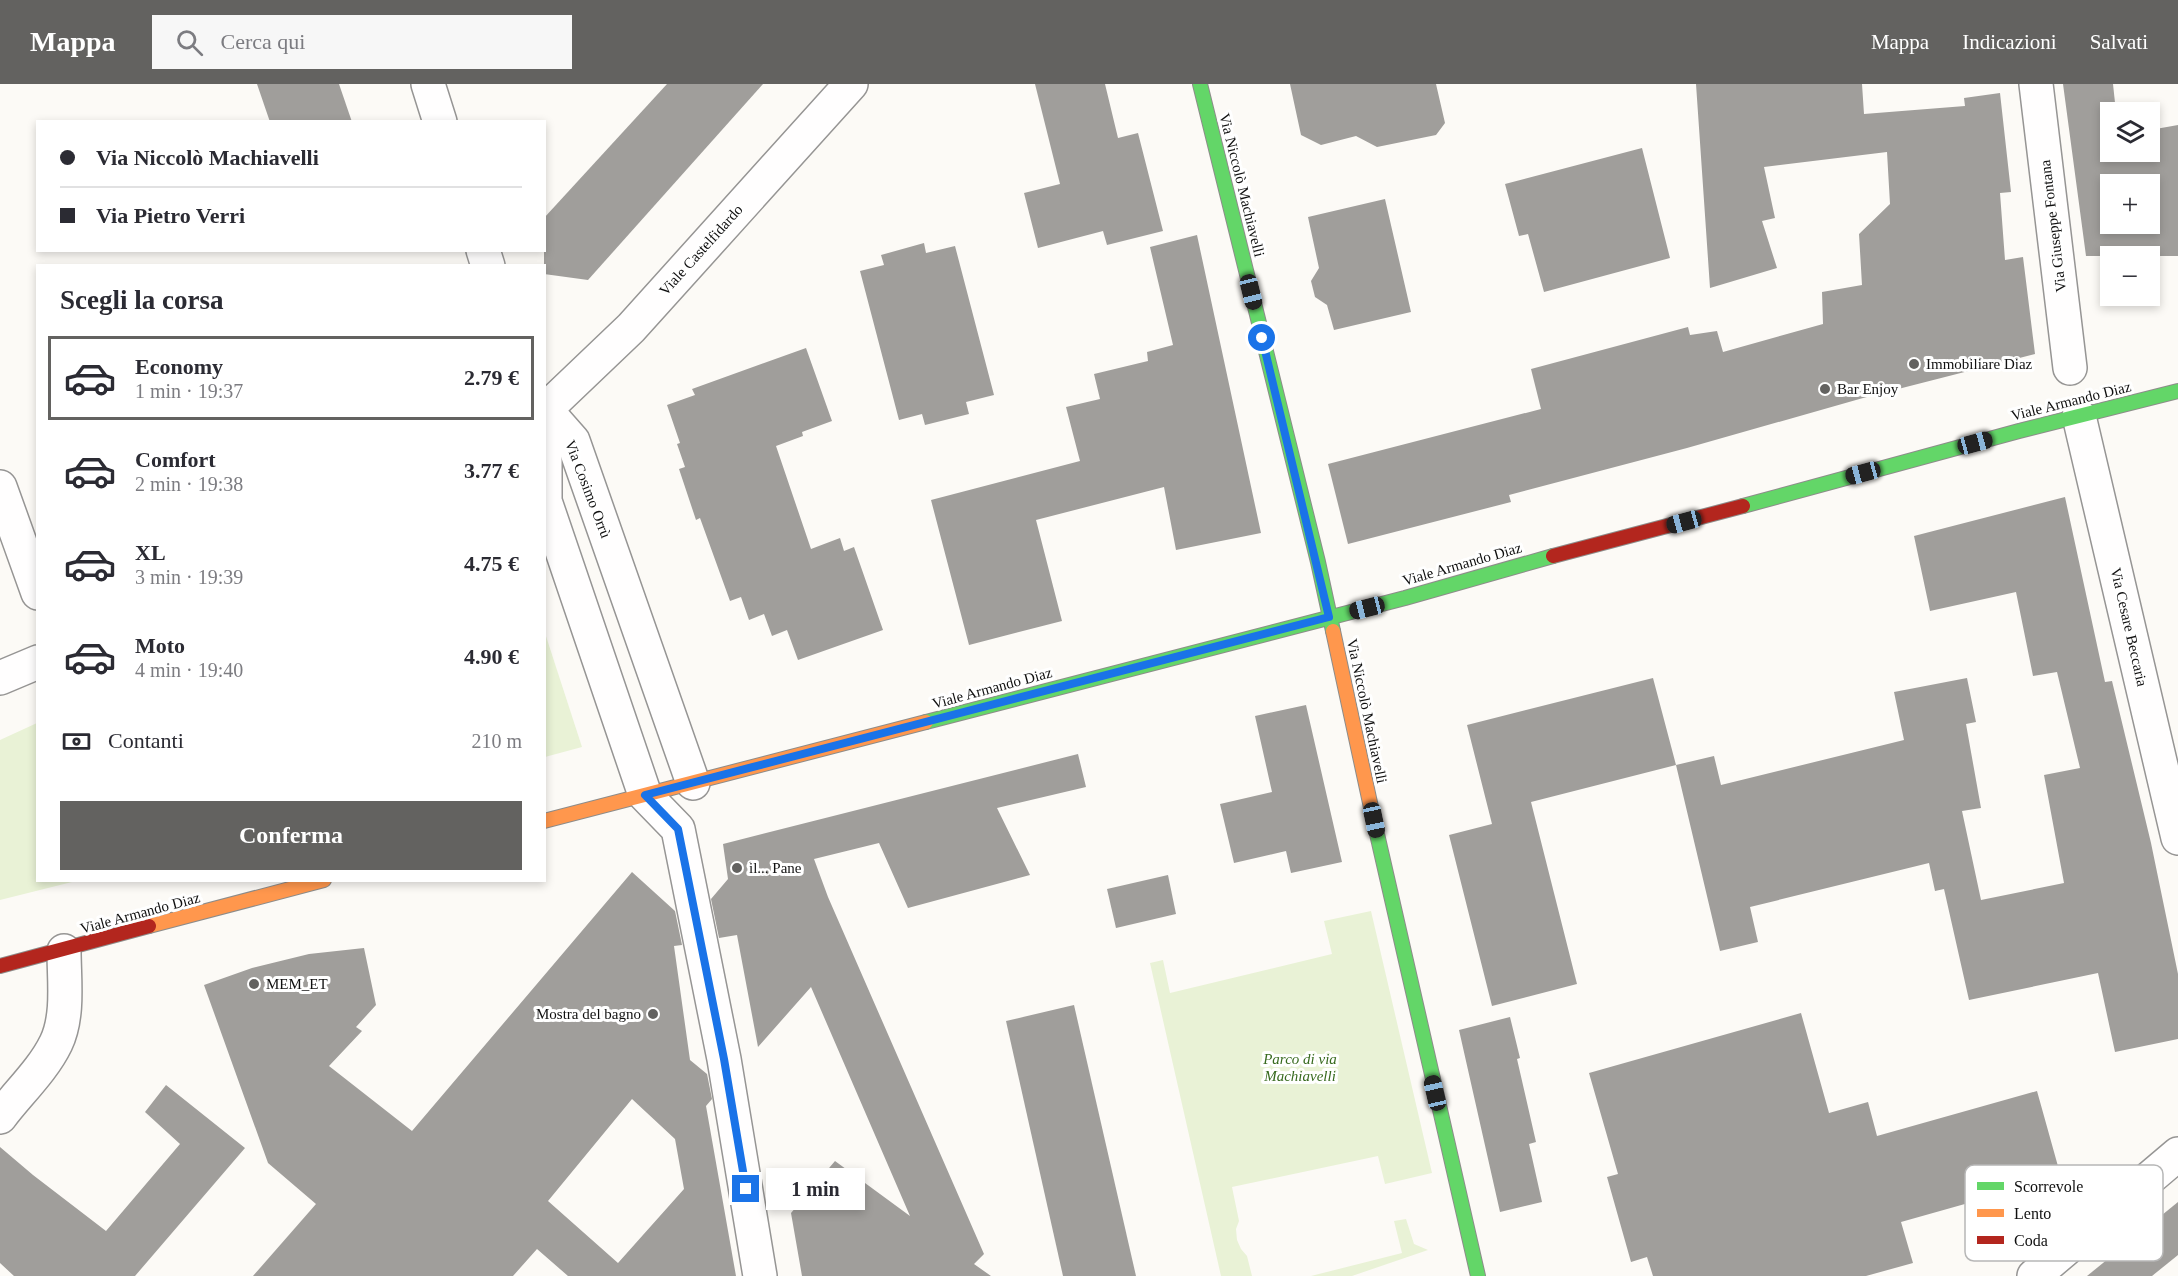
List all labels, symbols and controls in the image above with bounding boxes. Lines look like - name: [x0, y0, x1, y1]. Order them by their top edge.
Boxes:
- search box: [152, 15, 572, 69]
- text: Mappa: [30, 26, 116, 57]
- icon: search: [173, 26, 206, 59]
- text: Cerca qui: [221, 29, 305, 54]
- text: Mappa: [1871, 30, 1929, 54]
- text: Indicazioni: [1962, 30, 2057, 54]
- text: Salvati: [2090, 30, 2148, 54]
- map controls: [2100, 102, 2160, 306]
- button: layers: [2100, 102, 2160, 162]
- street label: Via Niccolò Machiavelli: [1216, 112, 1268, 258]
- text: Via Niccolò Machiavelli: [96, 145, 319, 170]
- street label: Via Giuseppe Fontana: [2037, 159, 2069, 293]
- button: +: [2100, 174, 2160, 234]
- street label: Viale Castelfidardo: [656, 201, 746, 299]
- text: Via Pietro Verri: [96, 203, 245, 228]
- button: −: [2100, 246, 2160, 306]
- car: [1238, 272, 1264, 312]
- text: Scegli la corsa: [60, 285, 223, 315]
- route start: [1248, 324, 1275, 351]
- icon: car: [63, 351, 117, 405]
- text: Economy: [135, 354, 223, 379]
- place label: Immobiliare Diaz: [1926, 356, 2033, 372]
- marker: Immobiliare Diaz: [1907, 357, 1921, 371]
- text: 2.79 €: [464, 365, 519, 390]
- street label: Viale Armando Diaz: [2009, 378, 2133, 424]
- text: 1 min · 19:37: [135, 380, 243, 402]
- place label: Bar Enjoy: [1837, 381, 1899, 397]
- marker: Bar Enjoy: [1818, 382, 1832, 396]
- car: [1955, 430, 1995, 456]
- street label: Via Cosimo Orrù: [562, 438, 614, 541]
- icon: car: [63, 444, 117, 498]
- text: Comfort: [135, 447, 216, 472]
- text: 3.77 €: [464, 458, 519, 483]
- car: [1843, 460, 1883, 486]
- text: 2 min · 19:38: [135, 473, 243, 495]
- car: [1664, 509, 1704, 535]
- icon: car: [63, 537, 117, 591]
- street label: Viale Armando Diaz: [1401, 539, 1524, 589]
- text: XL: [135, 540, 166, 565]
- text: 4.75 €: [464, 551, 519, 576]
- text: 3 min · 19:39: [135, 566, 243, 588]
- street label: Via Cesare Beccaria: [2108, 566, 2151, 688]
- car: [1347, 595, 1387, 621]
- icon: car: [63, 630, 117, 684]
- text: Moto: [135, 633, 185, 658]
- street label: Via Niccolò Machiavelli: [1344, 637, 1390, 785]
- text: 4.90 €: [464, 644, 519, 669]
- text: 4 min · 19:40: [135, 659, 243, 681]
- street label: Viale Armando Diaz: [930, 664, 1054, 712]
- icon: cash: [60, 725, 93, 758]
- text: Contanti: [108, 728, 184, 753]
- text: 210 m: [471, 730, 522, 752]
- button: Conferma: [60, 801, 522, 870]
- car: [1361, 801, 1387, 839]
- place label: il... Pane: [749, 860, 802, 876]
- marker: il... Pane: [730, 861, 744, 875]
- street label: Viale Armando Diaz: [78, 889, 202, 937]
- place label: MEM_ET: [266, 976, 328, 992]
- marker: MEM_ET: [247, 977, 261, 991]
- place label: Mostra del bagno: [536, 1006, 641, 1022]
- marker: Mostra del bagno: [646, 1007, 660, 1021]
- park label: Parco di via Machiavelli: [1262, 1051, 1337, 1084]
- car: [1422, 1073, 1448, 1113]
- legend: [1965, 1165, 2163, 1261]
- callout: 1 min: [767, 1168, 866, 1210]
- route end: [732, 1175, 759, 1202]
- text: 1 min: [791, 1178, 840, 1200]
- text: Scorrevole: [2014, 1178, 2083, 1195]
- text: Lento: [2014, 1205, 2051, 1222]
- text: Coda: [2014, 1232, 2048, 1249]

